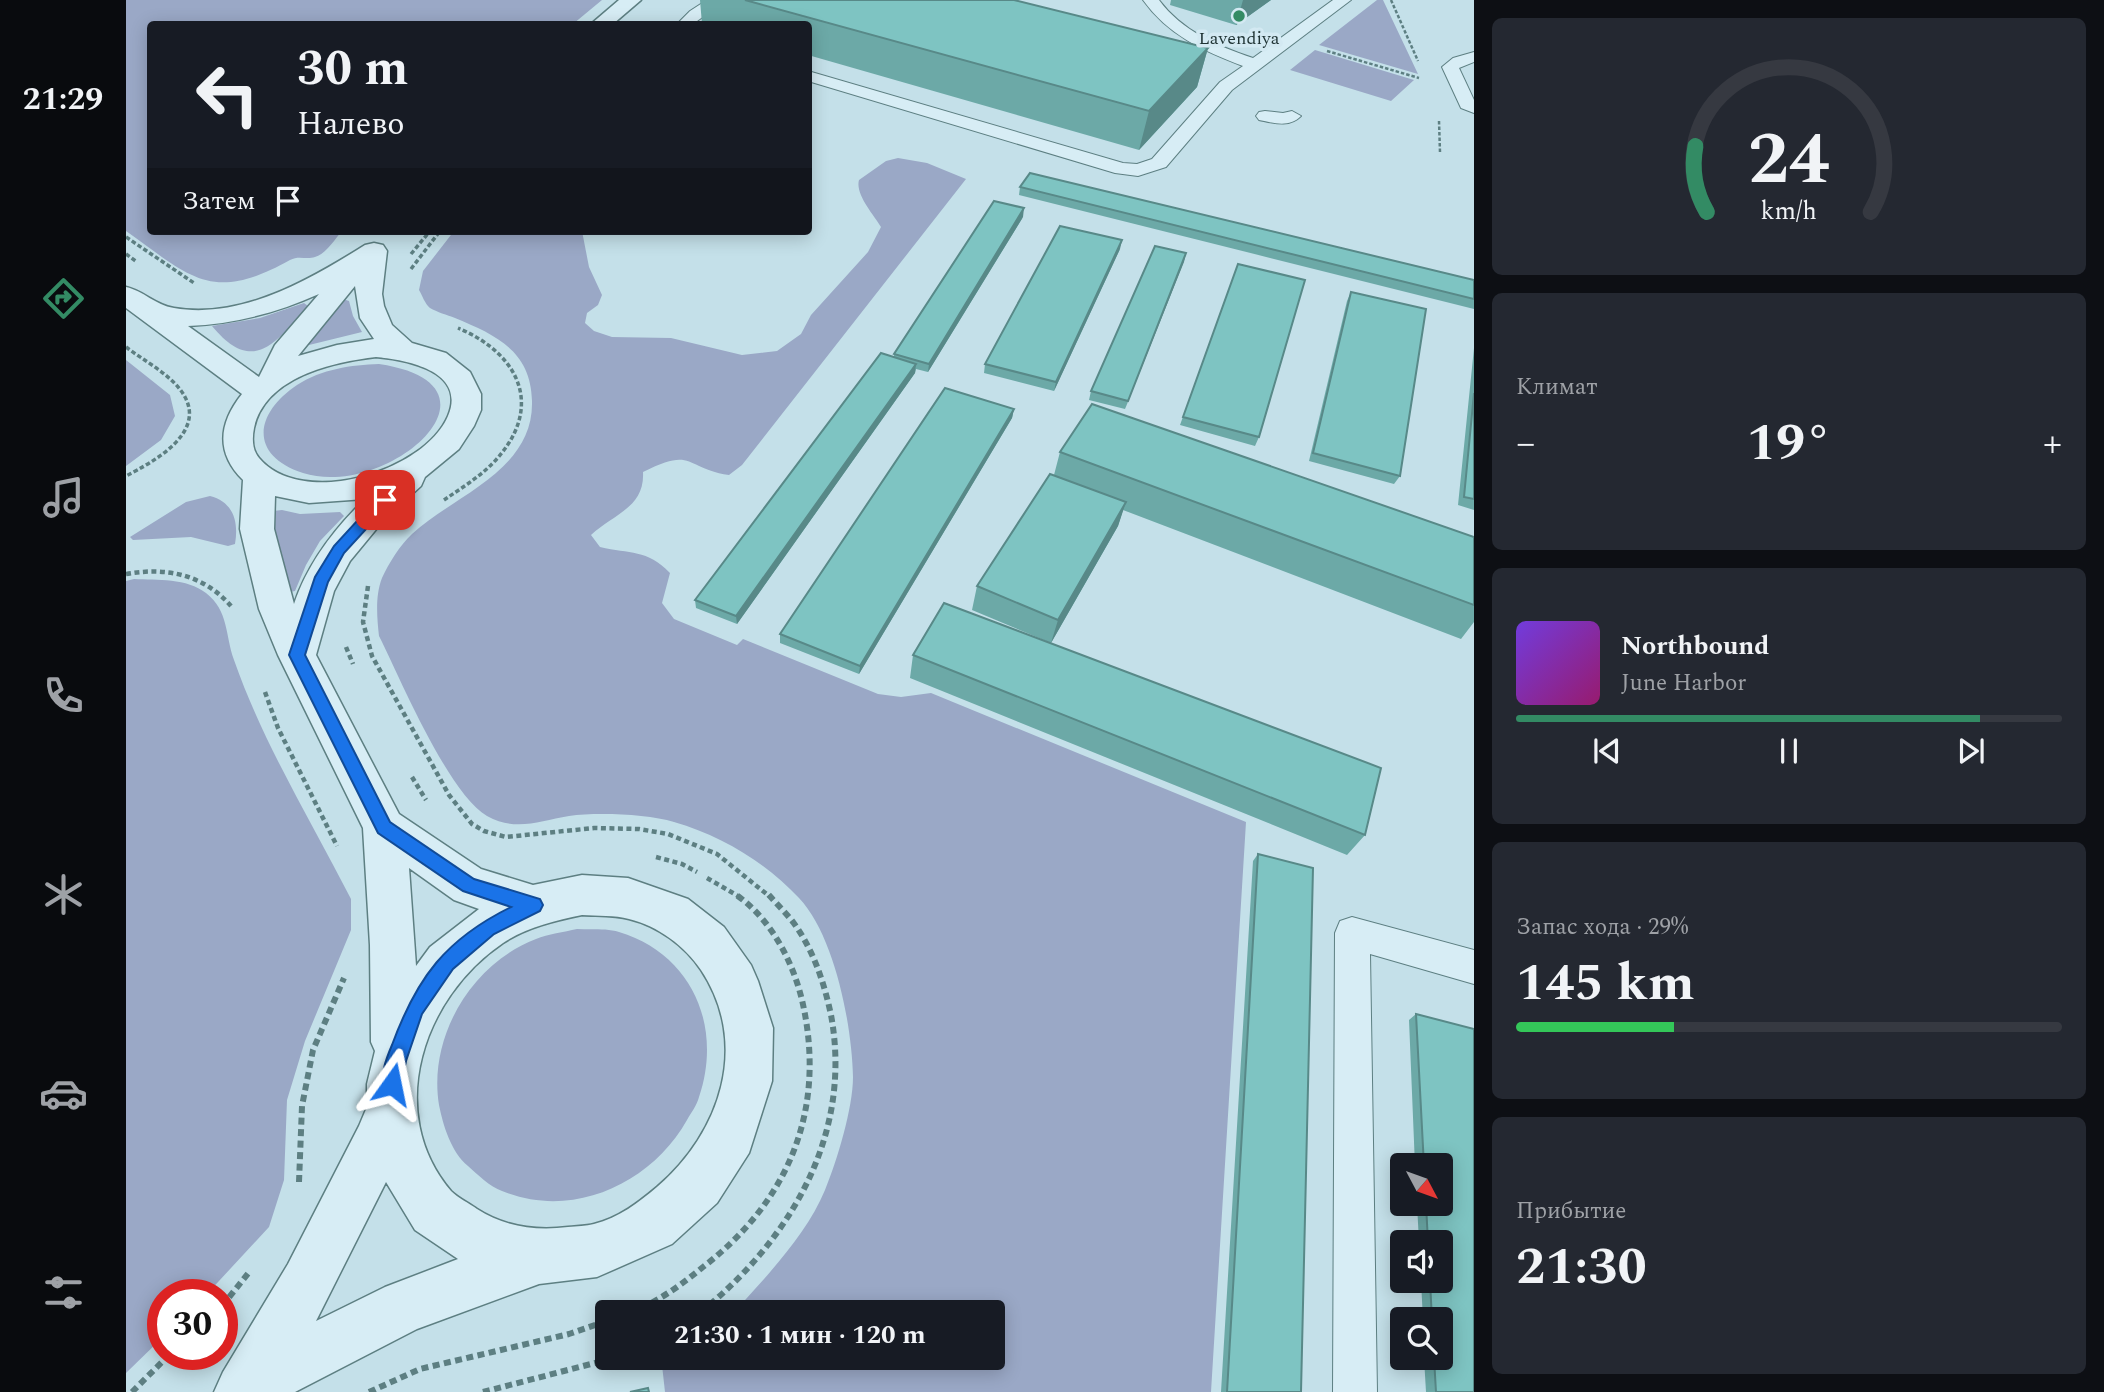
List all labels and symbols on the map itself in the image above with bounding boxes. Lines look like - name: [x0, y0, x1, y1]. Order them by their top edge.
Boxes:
- marker: Lavendiya: [1231, 8, 1247, 24]
- place label: Lavendiya: [1198, 25, 1280, 52]
- pin: [355, 470, 415, 530]
- position arrow: [355, 1047, 429, 1121]
- north arrow: [1390, 1153, 1452, 1216]
- speed limit sign: 30: [147, 1279, 238, 1370]

